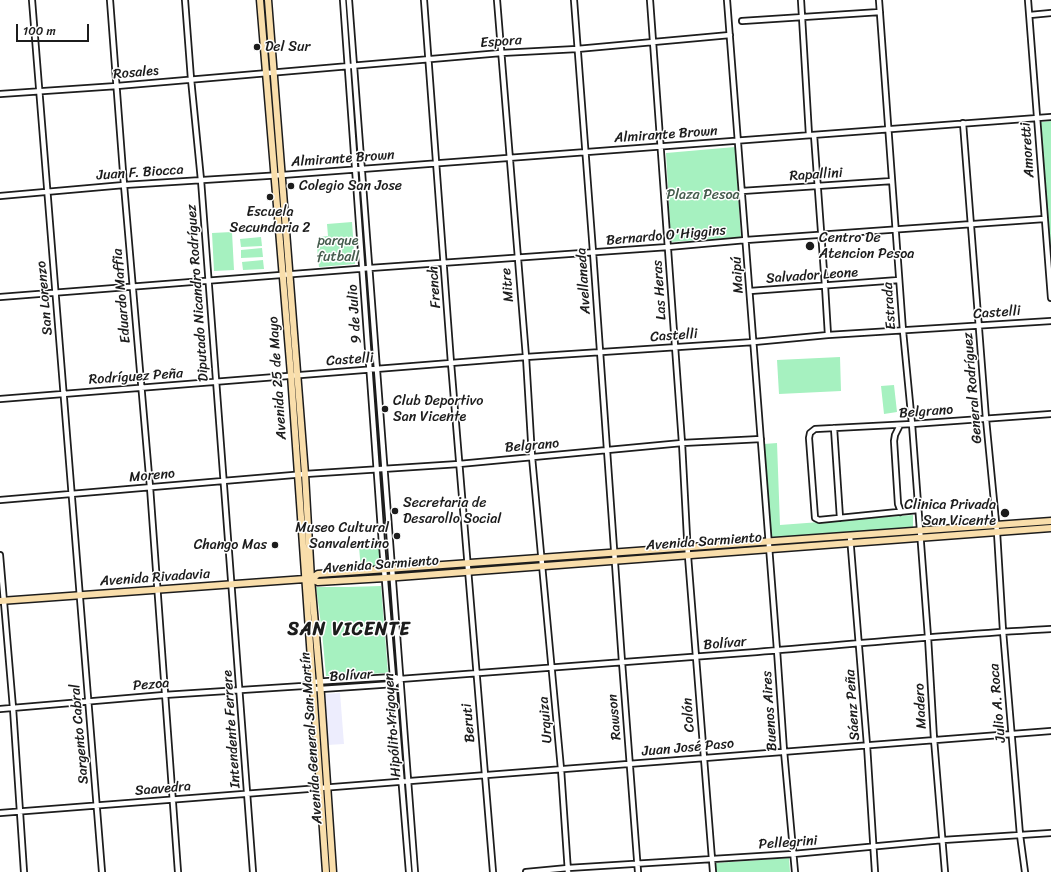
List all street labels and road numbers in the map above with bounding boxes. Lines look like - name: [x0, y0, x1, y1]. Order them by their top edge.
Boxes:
- street label: Espora: [480, 32, 522, 52]
- street label: Rosales: [113, 63, 159, 83]
- street label: Amoretti: [1018, 122, 1038, 178]
- street label: Almirante Brown: [614, 123, 718, 147]
- street label: Almirante Brown: [291, 147, 395, 171]
- street label: Juan F. Biocca: [96, 162, 184, 184]
- street label: Rapallini: [789, 165, 843, 185]
- street label: Diputado Nicandro Rodríguez: [183, 204, 213, 382]
- street label: Bernardo O'Higgins: [605, 222, 727, 250]
- street label: Avellaneda: [573, 247, 595, 315]
- street label: Eduardo Maffia: [109, 248, 135, 344]
- street label: Maipú: [728, 256, 748, 294]
- street label: San Lorenzo: [33, 260, 57, 336]
- street label: Las Heras: [650, 260, 670, 320]
- street label: Salvador Leone: [765, 264, 859, 288]
- street label: French: [425, 265, 445, 309]
- street label: Mitre: [498, 267, 518, 303]
- street label: Estrada: [880, 282, 900, 330]
- street label: 9 de Julio: [345, 284, 365, 344]
- street label: Castelli: [973, 303, 1021, 323]
- street label: Avenida 25 de Mayo: [265, 316, 291, 440]
- street label: Castelli: [650, 326, 698, 346]
- street label: General Rodríguez: [960, 332, 986, 444]
- street label: Castelli: [326, 350, 374, 370]
- street label: Rodríguez Peña: [88, 365, 184, 389]
- street label: Belgrano: [898, 402, 954, 422]
- street label: Belgrano: [504, 435, 560, 457]
- street label: Moreno: [128, 466, 176, 486]
- street label: Avenida Sarmiento: [646, 530, 762, 554]
- street label: Avenida Sarmiento: [323, 553, 439, 577]
- street label: Avenida Rivadavia: [100, 566, 210, 590]
- street label: Bolívar: [703, 634, 747, 654]
- street label: Avenida General San Martín: [298, 652, 326, 824]
- street label: Julio A. Roca: [986, 663, 1010, 743]
- street label: Bolívar: [329, 666, 373, 686]
- street label: Intendente Ferrere: [219, 669, 245, 789]
- street label: Sáenz Peña: [842, 669, 864, 741]
- street label: Buenos Aires: [759, 670, 781, 752]
- street label: Hipólito Yrigoyen: [381, 672, 405, 778]
- street label: Pezoa: [132, 675, 170, 695]
- street label: Sargento Cabral: [67, 683, 93, 785]
- street label: Madero: [911, 683, 931, 729]
- street label: Rawson: [605, 693, 625, 741]
- street label: Urquiza: [536, 696, 556, 744]
- street label: Colón: [679, 697, 699, 733]
- street label: Beruti: [459, 703, 479, 743]
- street label: Juan José Paso: [641, 736, 735, 760]
- street label: Saavedra: [134, 778, 192, 800]
- street label: Pellegrini: [758, 833, 818, 853]

